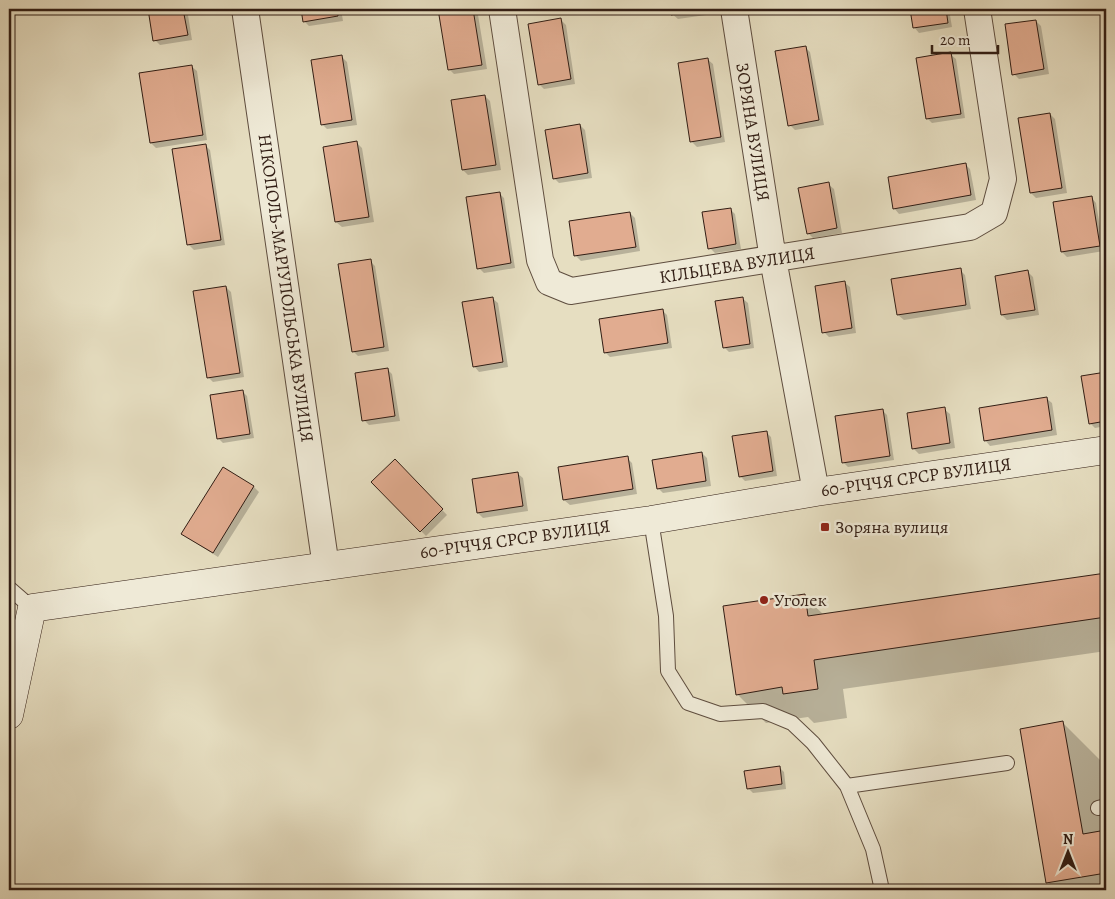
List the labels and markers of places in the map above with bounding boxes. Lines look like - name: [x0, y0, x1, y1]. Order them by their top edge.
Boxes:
- place label: Зоряна вулиця: [835, 515, 948, 539]
- marker: Зоряна вулиця: [819, 521, 831, 533]
- place label: Уголек: [774, 588, 827, 612]
- marker: Уголек: [758, 594, 770, 606]

